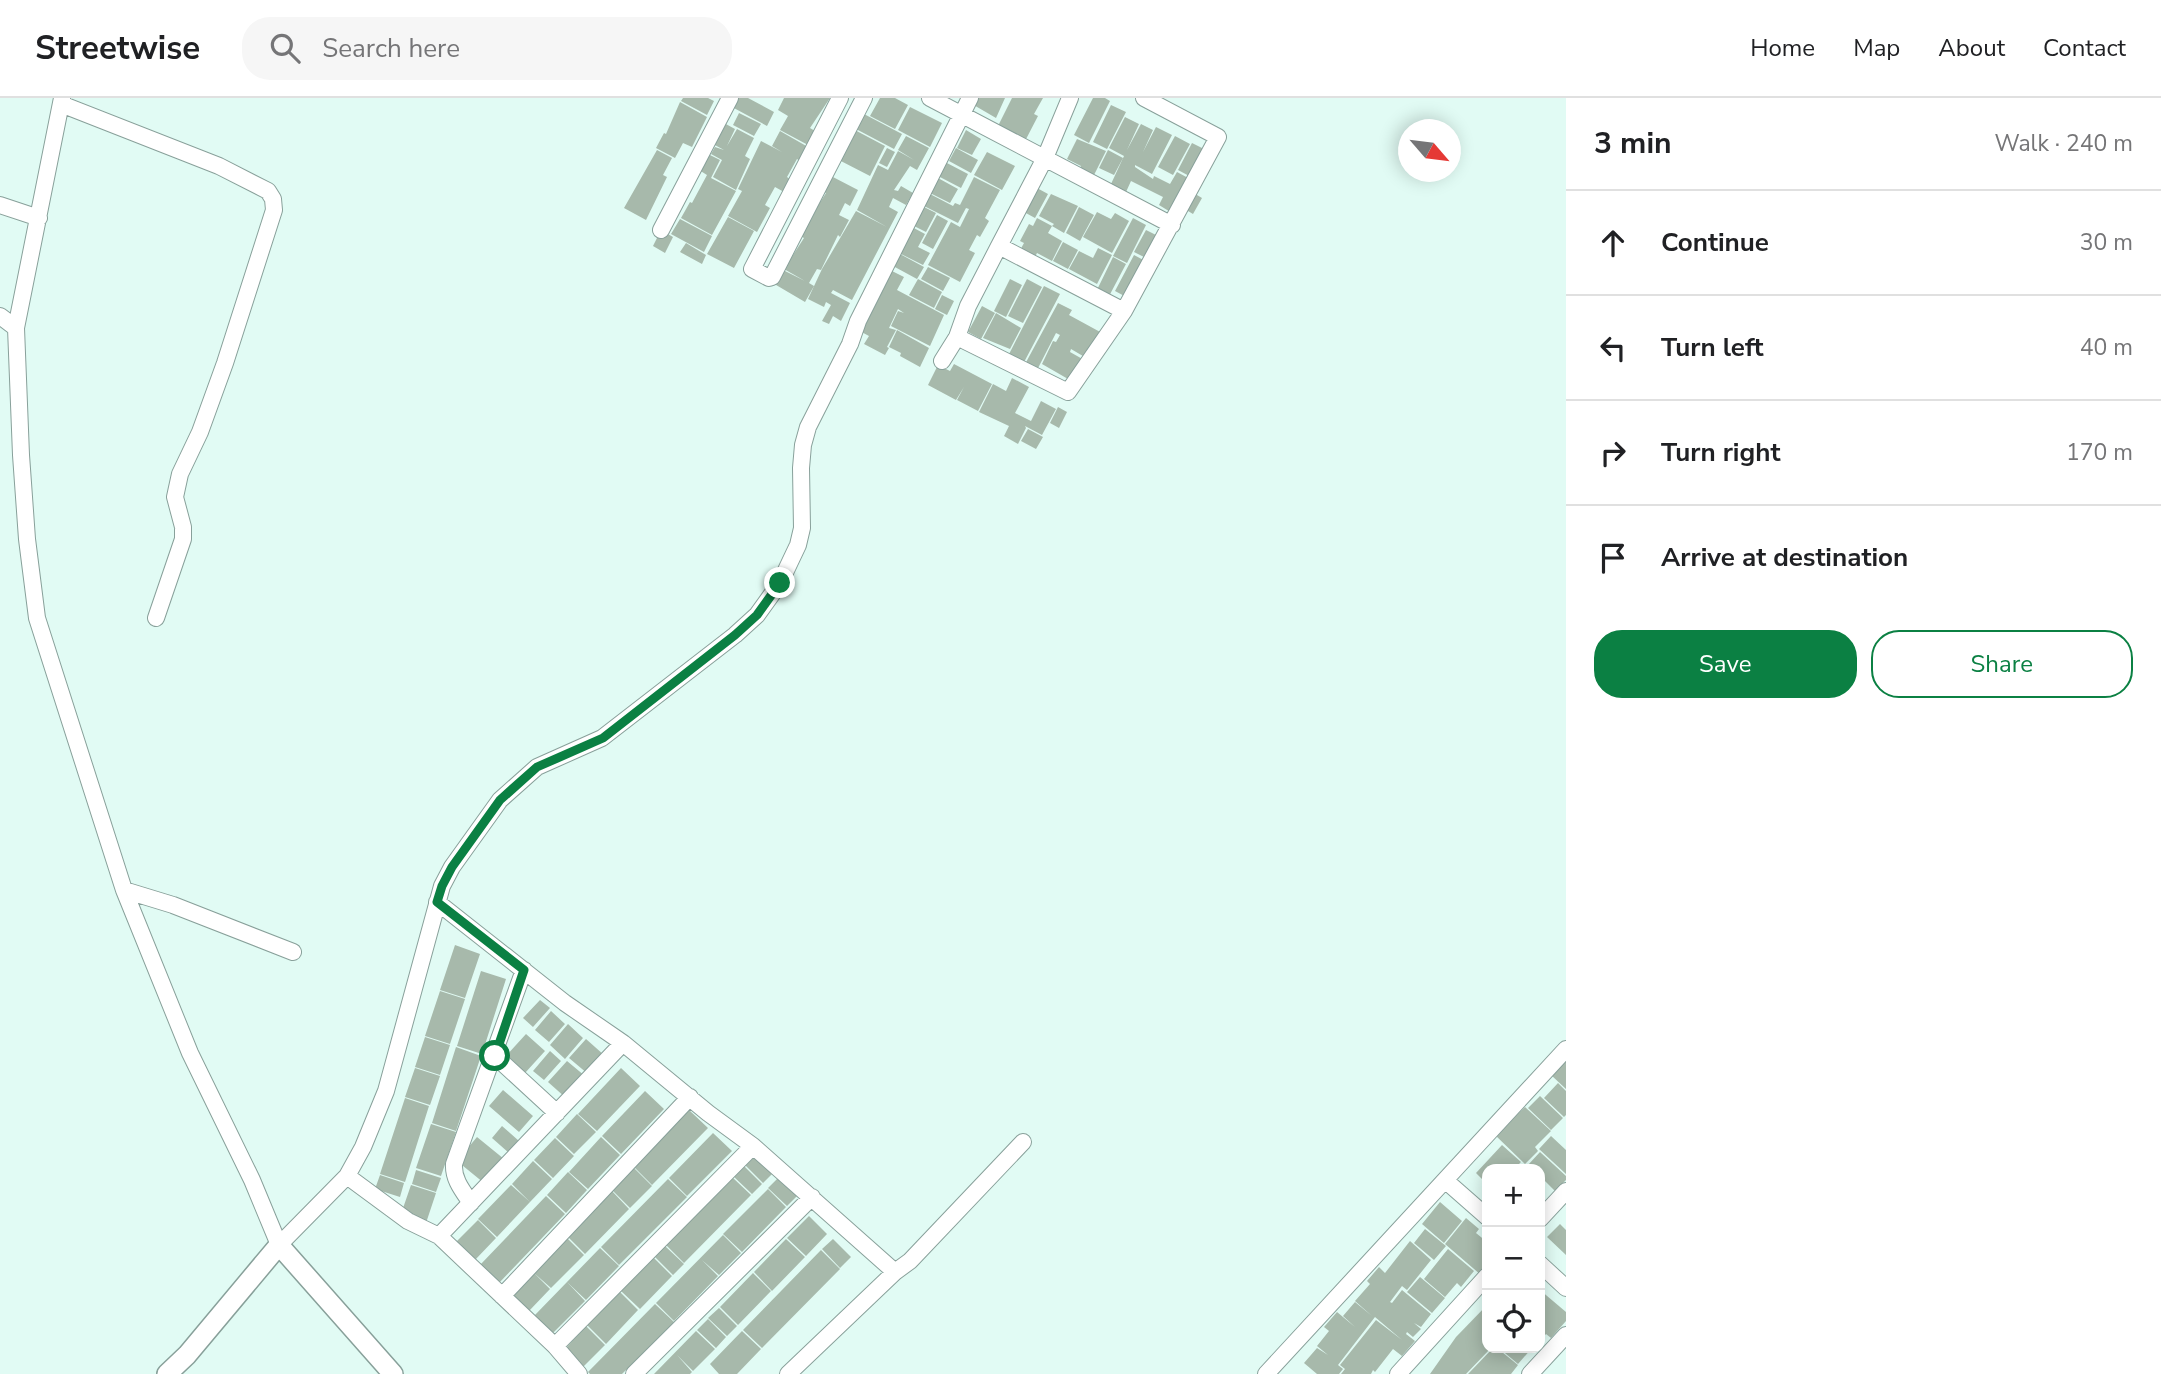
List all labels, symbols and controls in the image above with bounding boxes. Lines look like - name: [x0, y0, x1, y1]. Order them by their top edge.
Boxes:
- search box: [242, 17, 732, 80]
- text: Streetwise: [35, 26, 200, 71]
- icon: search: [266, 29, 304, 67]
- text: Search here: [322, 31, 460, 66]
- text: Home: [1750, 32, 1815, 64]
- text: Map: [1853, 32, 1900, 64]
- text: About: [1938, 32, 2005, 64]
- text: Contact: [2043, 32, 2126, 64]
- north arrow: [1398, 119, 1461, 182]
- text: 3 min: [1594, 123, 1672, 164]
- text: Walk · 240 m: [1994, 128, 2133, 159]
- icon: ahead: [1594, 224, 1632, 262]
- text: Continue: [1661, 225, 1769, 260]
- text: 30 m: [2080, 227, 2133, 258]
- icon: left: [1594, 329, 1632, 367]
- text: Turn left: [1661, 330, 1764, 365]
- text: 40 m: [2080, 332, 2133, 363]
- icon: right: [1594, 434, 1632, 472]
- text: Turn right: [1661, 435, 1780, 470]
- text: 170 m: [2066, 437, 2133, 468]
- icon: arrive: [1594, 539, 1632, 577]
- text: Arrive at destination: [1661, 540, 1908, 575]
- route end: [764, 567, 795, 598]
- button: Save: [1594, 630, 1857, 698]
- button: Share: [1871, 630, 2133, 698]
- route start: [479, 1040, 510, 1071]
- map controls: [1482, 1164, 1545, 1353]
- button: +: [1482, 1164, 1545, 1227]
- button: −: [1482, 1227, 1545, 1290]
- button: locate: [1482, 1290, 1545, 1353]

